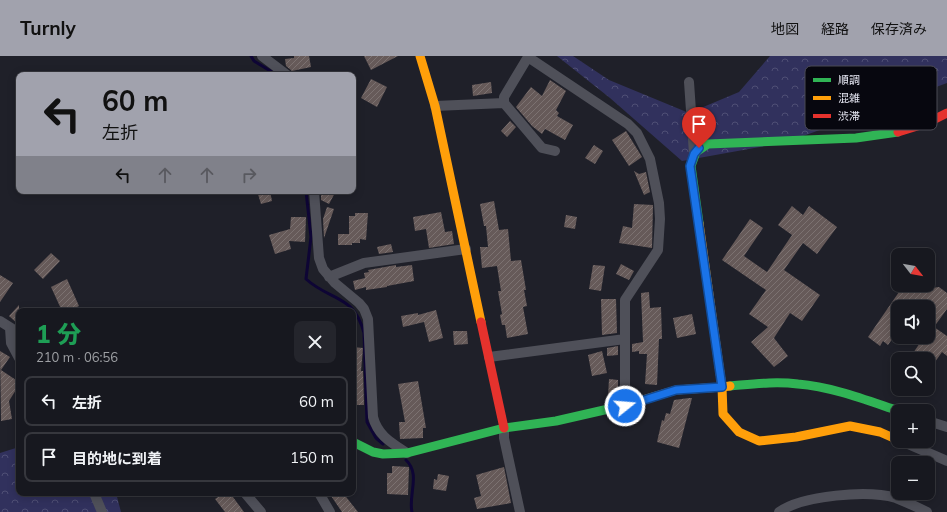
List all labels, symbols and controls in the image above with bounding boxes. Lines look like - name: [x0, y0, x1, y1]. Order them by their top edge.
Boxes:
- text: Turnly: [20, 16, 76, 40]
- text: 地図: [771, 20, 799, 38]
- text: 経路: [821, 20, 849, 38]
- text: 保存済み: [871, 20, 927, 38]
- legend: [805, 66, 937, 130]
- text: 順調: [838, 73, 860, 87]
- text: 60 m: [102, 83, 168, 118]
- icon: left: [36, 88, 88, 140]
- text: 混雑: [838, 91, 860, 105]
- pin: [682, 107, 716, 148]
- text: 渋滞: [838, 109, 860, 123]
- icon: arrive: [688, 113, 710, 135]
- text: 左折: [102, 121, 138, 144]
- icon: left: [112, 164, 134, 186]
- icon: ahead: [154, 164, 176, 186]
- icon: ahead: [196, 164, 218, 186]
- icon: right: [238, 164, 260, 186]
- north arrow: [891, 248, 935, 292]
- map controls: [891, 248, 935, 500]
- button: sound: [891, 300, 935, 344]
- text: 1 分: [36, 319, 81, 349]
- button: close: [294, 321, 336, 363]
- text: 210 m · 06:56: [36, 349, 118, 365]
- button: search: [891, 352, 935, 396]
- position arrow: [604, 385, 646, 427]
- icon: left: [38, 390, 60, 412]
- text: 60 m: [299, 392, 334, 411]
- text: 左折: [72, 393, 102, 412]
- button: +: [891, 404, 935, 448]
- icon: arrive: [38, 446, 60, 468]
- text: 150 m: [290, 448, 334, 467]
- text: 目的地に到着: [72, 449, 162, 468]
- button: −: [891, 456, 935, 500]

